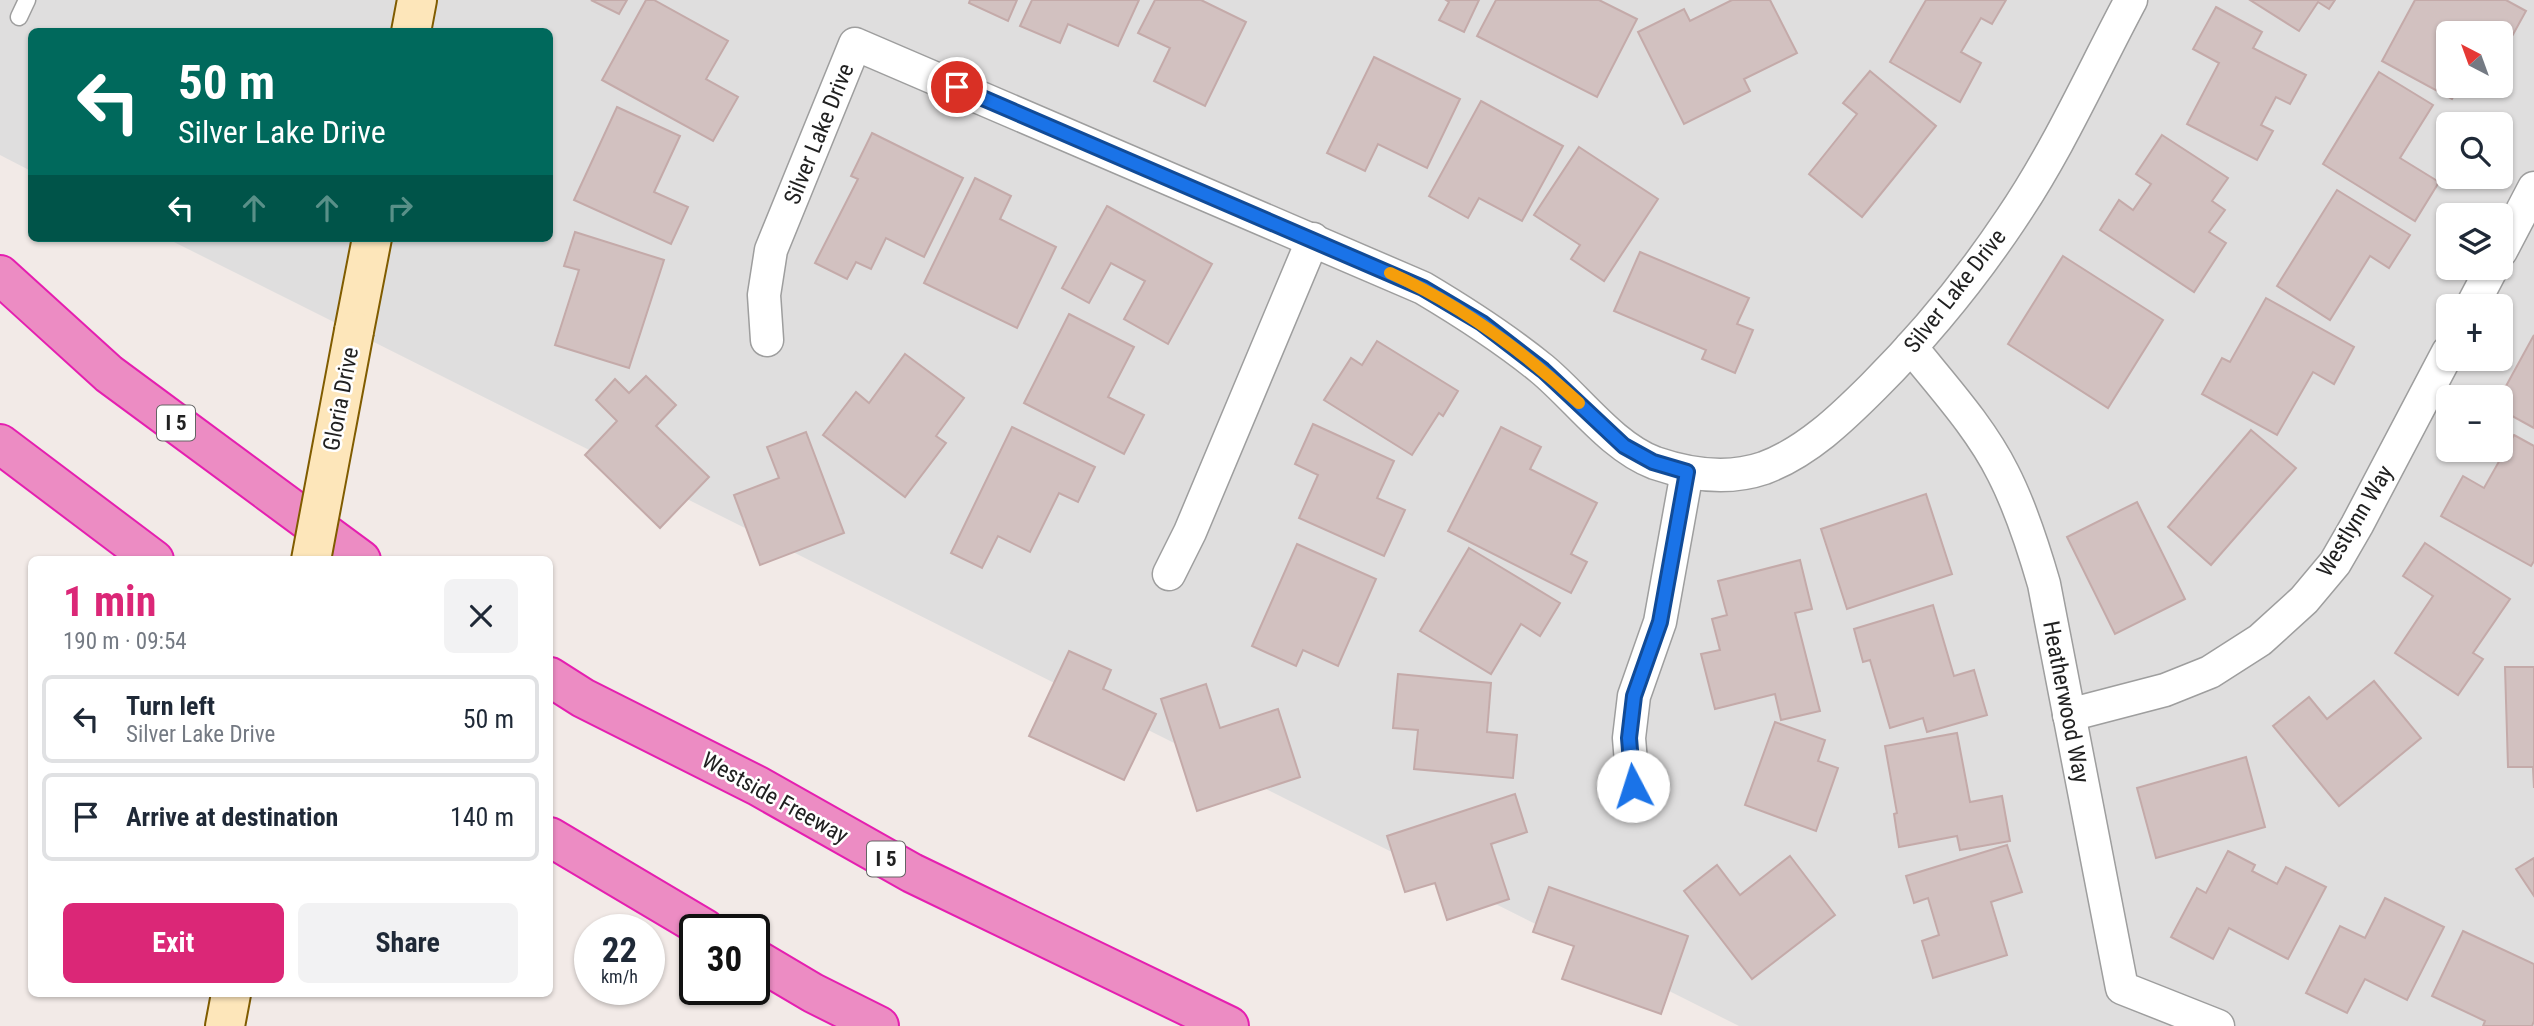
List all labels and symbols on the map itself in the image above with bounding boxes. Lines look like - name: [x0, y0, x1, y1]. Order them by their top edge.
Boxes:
- north arrow: [2436, 21, 2513, 98]
- pin: [927, 57, 987, 117]
- street label: Silver Lake Drive: [779, 60, 859, 208]
- street label: Silver Lake Drive: [1898, 224, 2012, 358]
- street label: Gloria Drive: [318, 345, 364, 453]
- road number: I 5: [157, 406, 195, 440]
- street label: Westlynn Way: [2311, 460, 2399, 582]
- street label: Heatherwood Way: [2037, 619, 2095, 786]
- street label: Westside Freeway: [697, 747, 853, 850]
- position arrow: [1596, 749, 1670, 823]
- road number: I 5: [867, 842, 905, 876]
- speed limit sign: 30: [679, 914, 770, 1005]

